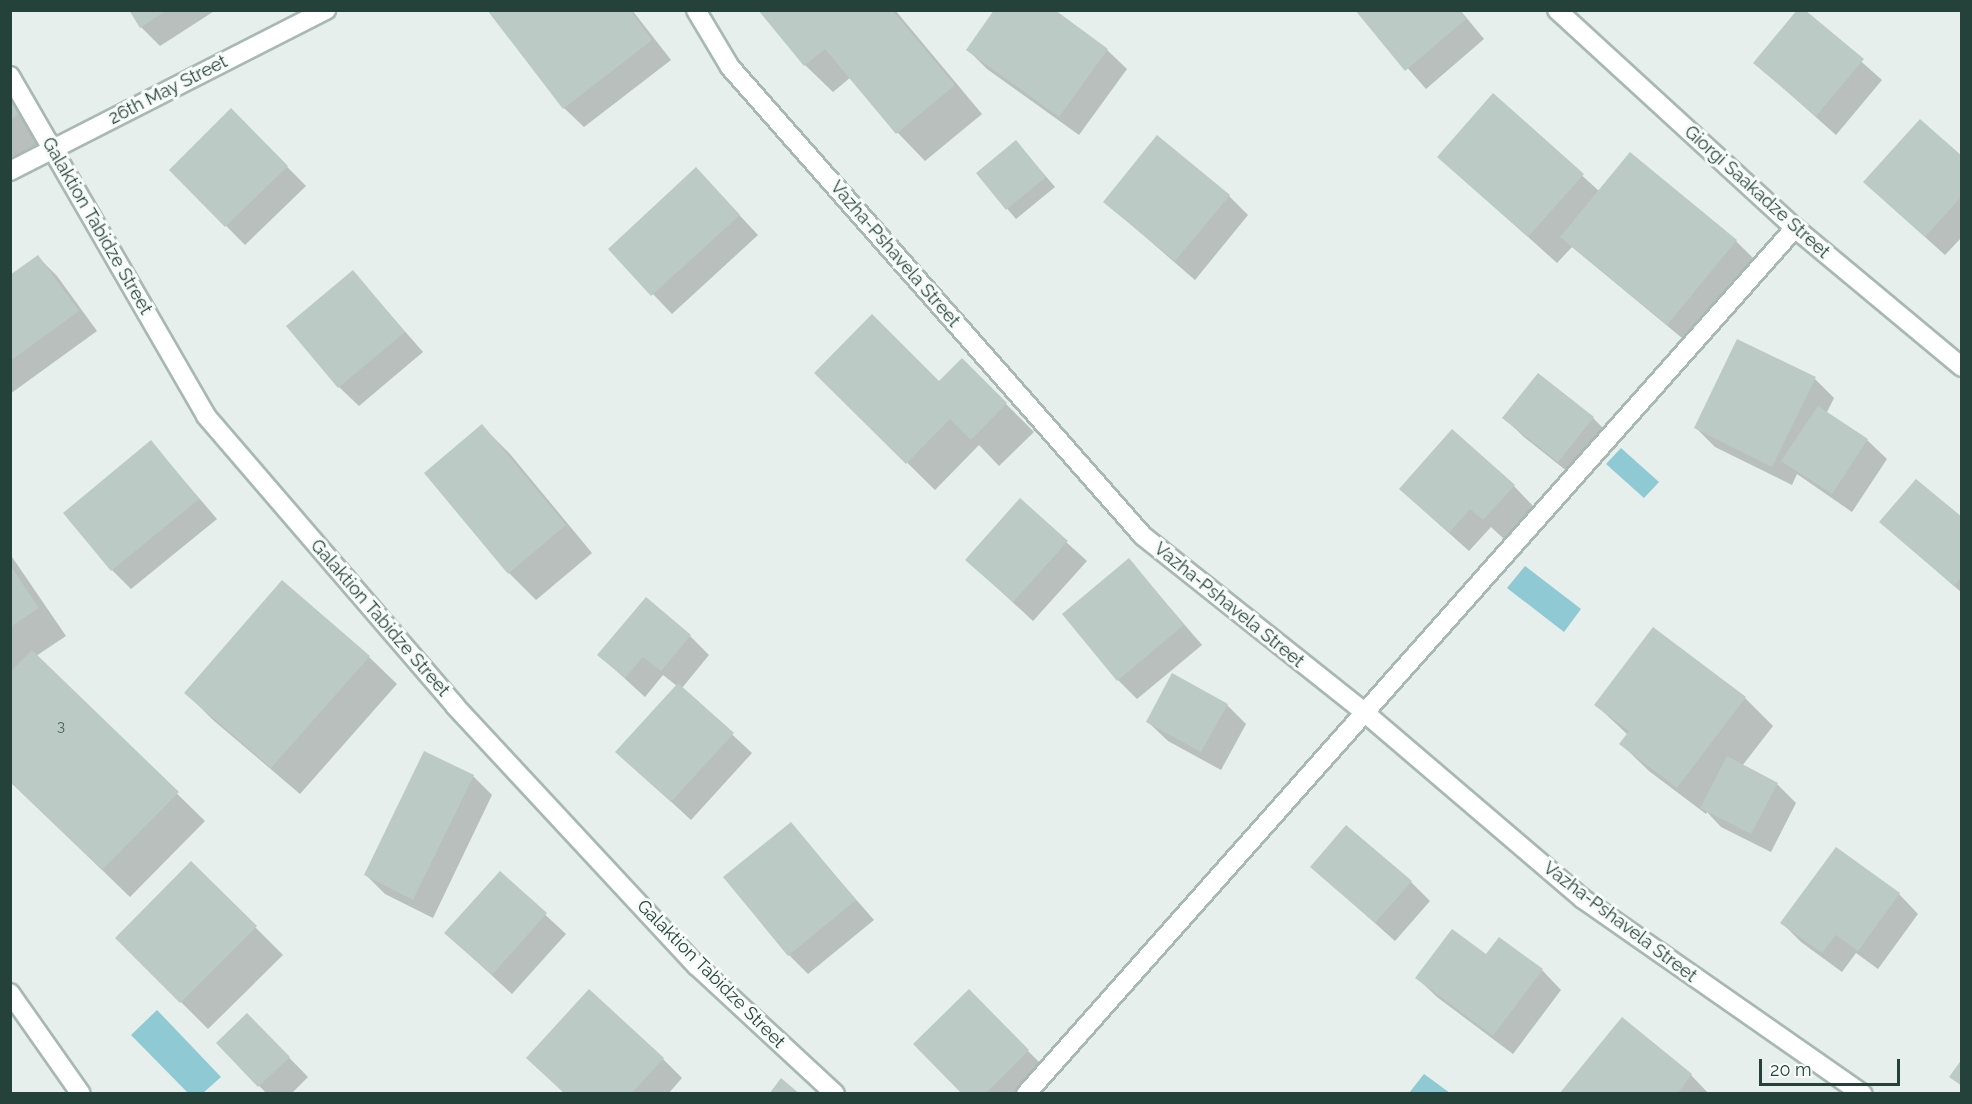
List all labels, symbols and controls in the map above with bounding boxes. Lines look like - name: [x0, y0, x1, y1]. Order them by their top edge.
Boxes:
- street label: 26th May Street: [105, 51, 231, 129]
- street label: Giorgi Saakadze Street: [1680, 121, 1834, 263]
- street label: Galaktion Tabidze Street: [37, 133, 157, 319]
- street label: Vazha-Pshavela Street: [826, 176, 964, 332]
- street label: Galaktion Tabidze Street: [306, 535, 454, 701]
- street label: Vazha-Pshavela Street: [1150, 538, 1308, 672]
- house number: 3: [57, 718, 65, 736]
- street label: Vazha-Pshavela Street: [1539, 857, 1701, 987]
- street label: Galaktion Tabidze Street: [632, 895, 790, 1053]
- scale bar: [1762, 1047, 1903, 1085]
- text: 20 m: [1770, 1059, 1812, 1080]

